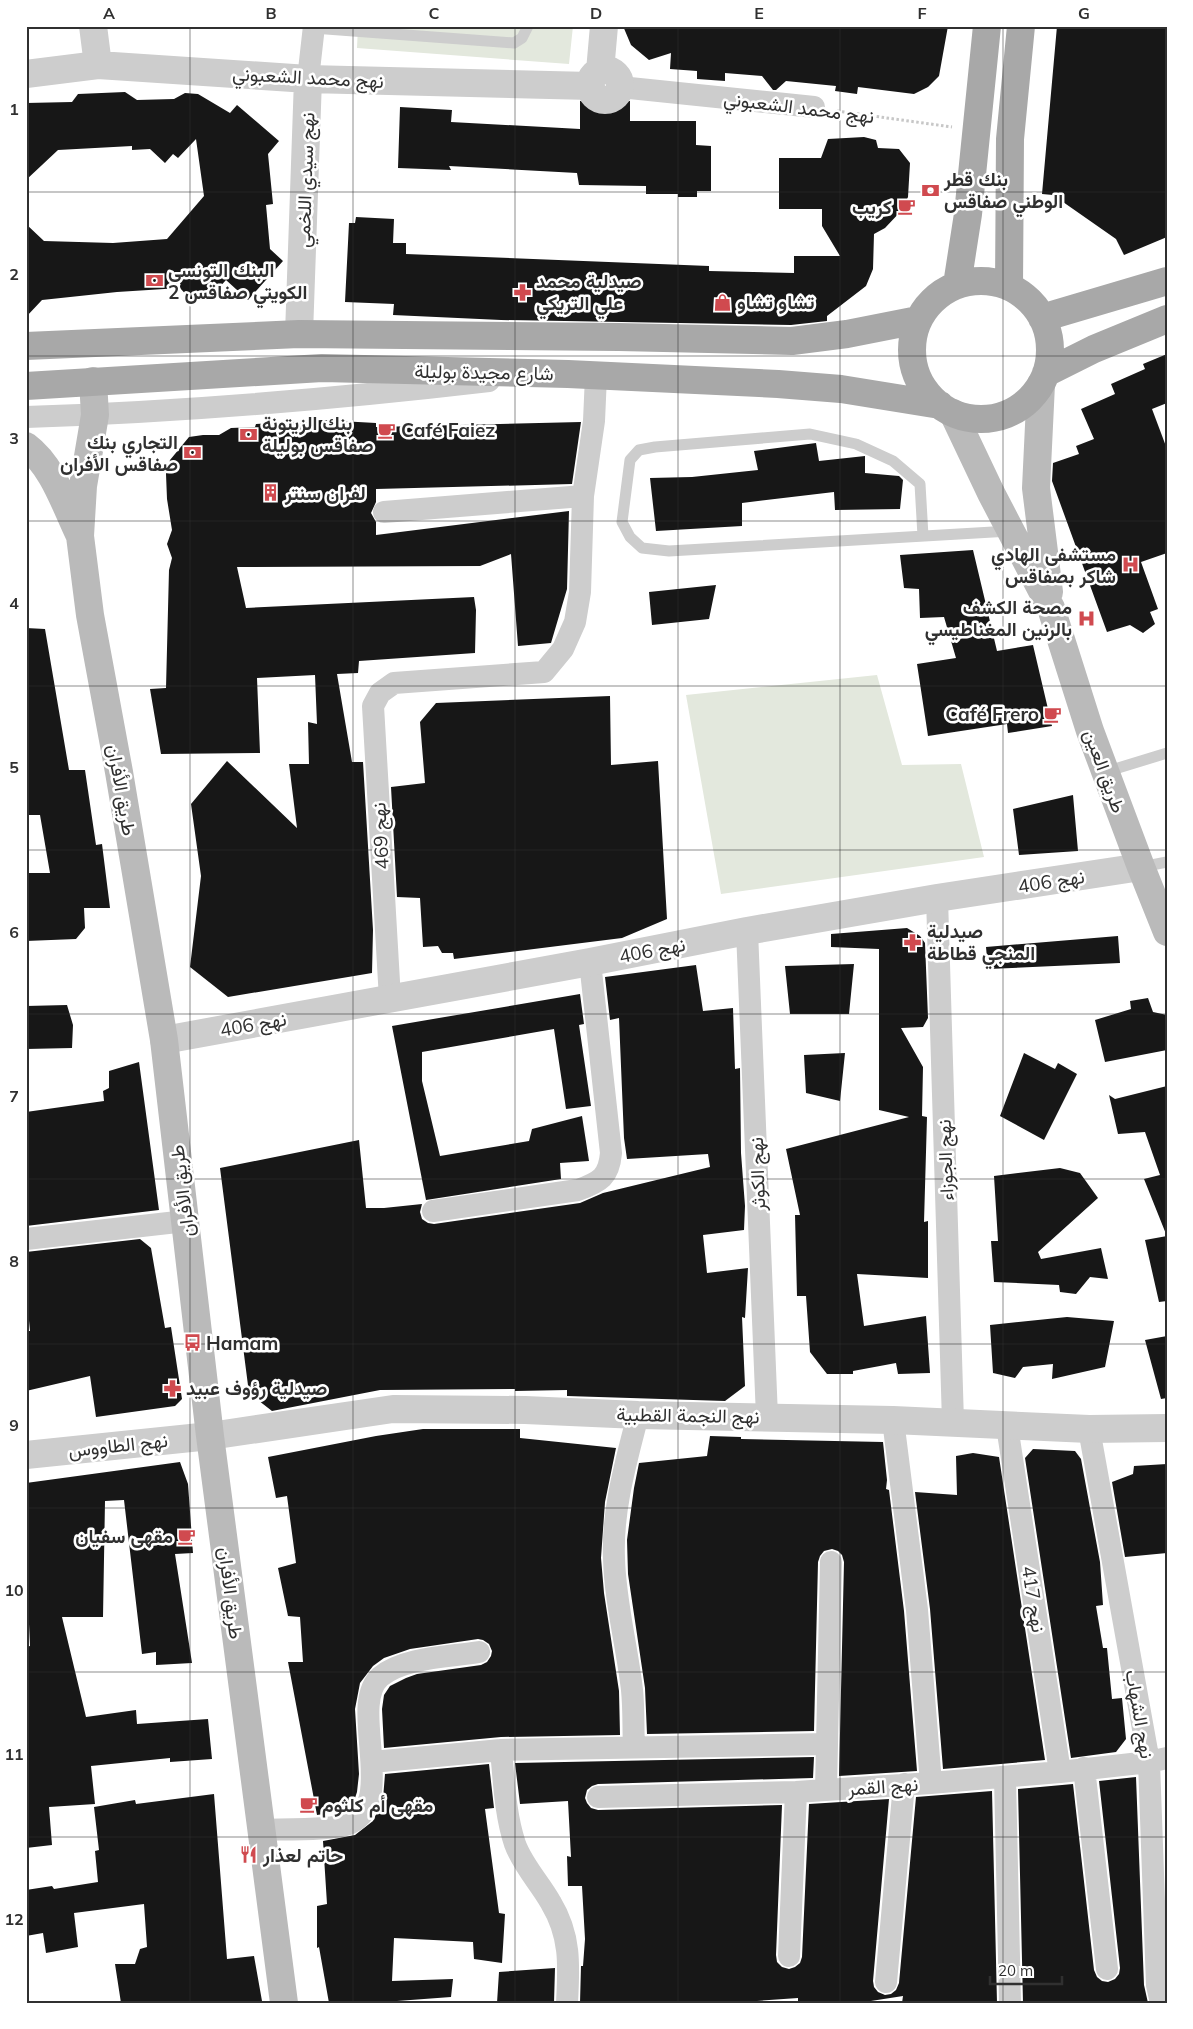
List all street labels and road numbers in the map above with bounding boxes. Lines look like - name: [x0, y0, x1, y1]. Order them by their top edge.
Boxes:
- street label: نهج محمد الشعبوني: [232, 61, 384, 97]
- street label: نهج محمد الشعبوني: [722, 86, 876, 132]
- street label: نهج سيدي اللخمي: [291, 112, 323, 248]
- street label: شارع مجيدة بوليلة: [414, 359, 554, 386]
- street label: طريق العين: [1079, 726, 1131, 816]
- street label: طريق الأفران: [102, 742, 142, 838]
- street label: نهج 469: [366, 802, 396, 870]
- street label: نهج 406: [1016, 864, 1086, 900]
- street label: نهج 406: [617, 932, 688, 970]
- street label: نهج 406: [218, 1006, 288, 1044]
- street label: نهج الجوزاء: [932, 1119, 960, 1201]
- street label: نهج الكوثر: [744, 1136, 772, 1212]
- street label: طريق الأفران: [164, 1144, 200, 1238]
- street label: نهج النجمة القطبية: [616, 1402, 760, 1430]
- street label: نهج الطاووس: [67, 1428, 169, 1464]
- street label: طريق الأفران: [213, 1546, 249, 1640]
- street label: نهج 417: [1015, 1564, 1051, 1634]
- street label: نهج الشهاب: [1118, 1668, 1160, 1761]
- street label: نهج القمر: [846, 1772, 919, 1802]

